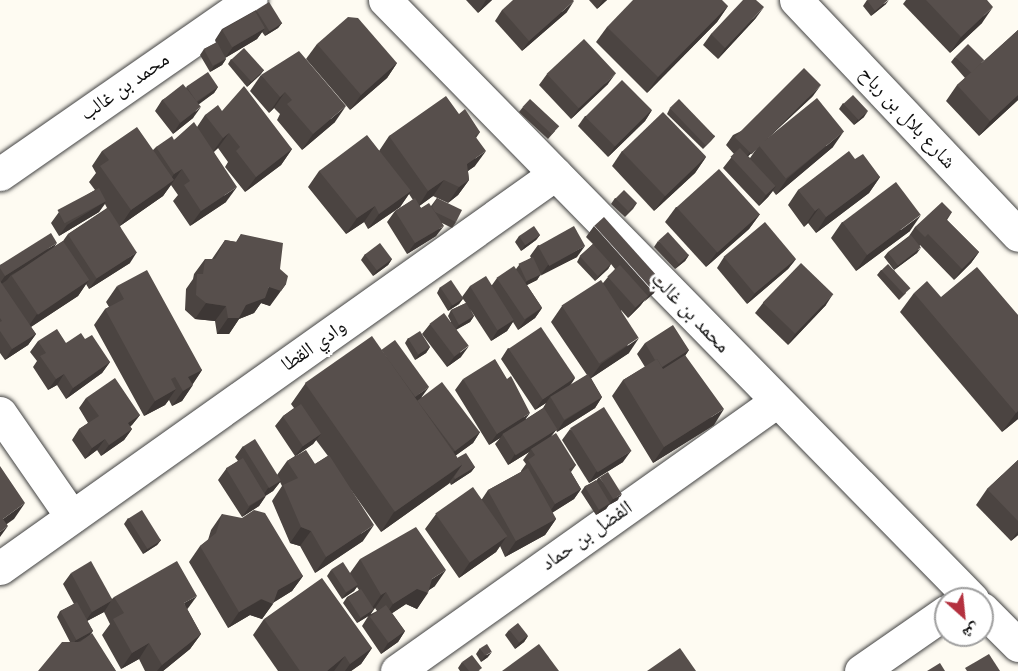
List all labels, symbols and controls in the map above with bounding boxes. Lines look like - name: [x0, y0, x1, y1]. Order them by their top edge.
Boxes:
- street label: محمد بن غالب: [76, 48, 174, 126]
- street label: شارع بلال بن رباح: [854, 62, 960, 174]
- street label: محمد بن غالب: [646, 268, 734, 358]
- street label: وادي القطا: [277, 315, 351, 377]
- street label: الفضل بن حماد: [537, 496, 637, 576]
- north arrow: [934, 587, 994, 647]
- text: ش: [958, 617, 984, 646]

